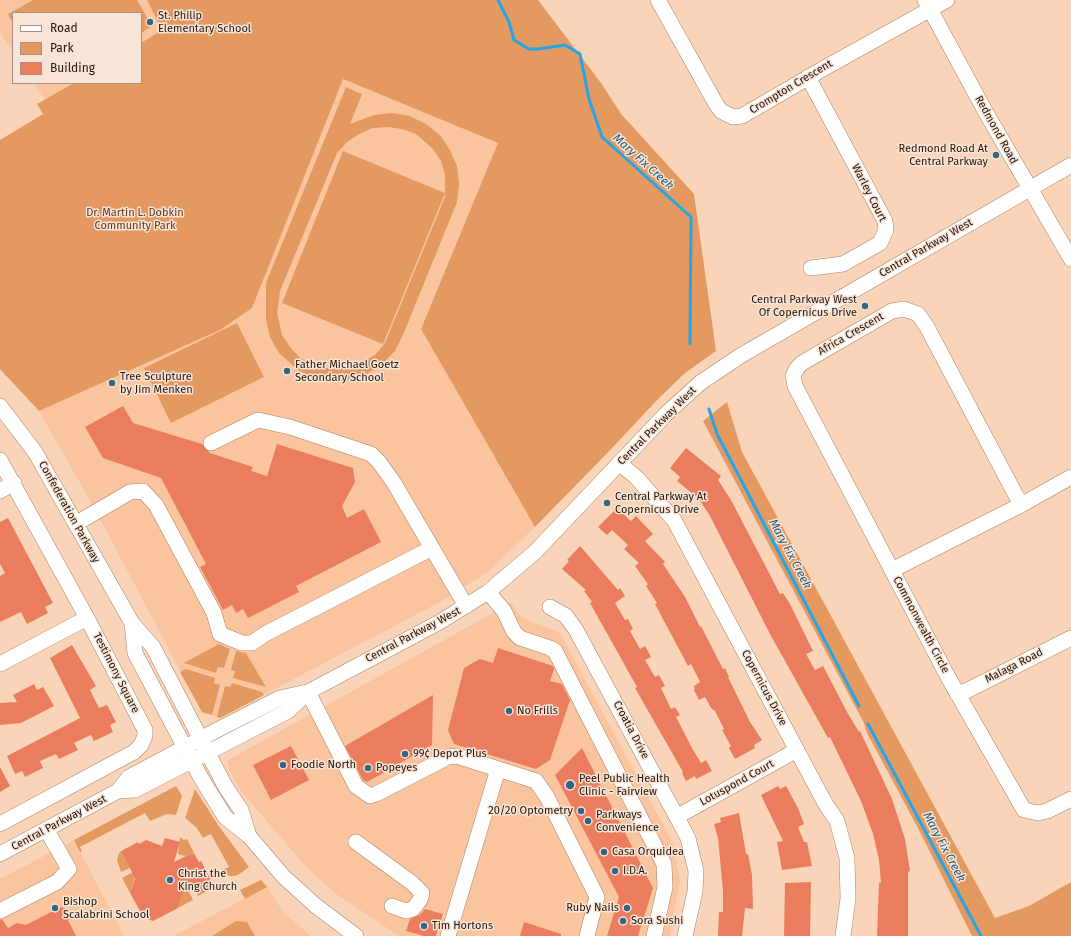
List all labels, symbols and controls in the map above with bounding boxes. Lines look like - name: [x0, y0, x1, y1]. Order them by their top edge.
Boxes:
- place label: St. Philip Elementary School: [158, 9, 251, 35]
- legend: [12, 12, 142, 84]
- marker: St. Philip Elementary School: [145, 17, 155, 27]
- text: Road: [50, 21, 78, 35]
- text: Park: [50, 41, 74, 55]
- street label: Crompton Crescent: [747, 57, 835, 117]
- text: Building: [50, 61, 95, 75]
- street label: Redmond Road: [972, 93, 1020, 167]
- water label: Mary Fix Creek: [610, 131, 676, 193]
- place label: Redmond Road At Central Parkway: [899, 142, 988, 168]
- marker: Redmond Road At Central Parkway: [991, 150, 1001, 160]
- street label: Warley Court: [849, 162, 889, 224]
- park label: Dr. Martin L. Dobkin Community Park: [86, 206, 184, 232]
- street label: Central Parkway West: [877, 216, 975, 280]
- place label: Central Parkway West Of Copernicus Drive: [751, 293, 857, 319]
- marker: Central Parkway West Of Copernicus Drive: [860, 301, 870, 311]
- street label: Africa Crescent: [816, 310, 886, 358]
- place label: Father Michael Goetz Secondary School: [295, 358, 399, 384]
- marker: Father Michael Goetz Secondary School: [282, 366, 292, 376]
- place label: Tree Sculpture by Jim Menken: [120, 370, 193, 396]
- marker: Tree Sculpture by Jim Menken: [107, 378, 117, 388]
- street label: Central Parkway West: [615, 384, 699, 468]
- street label: Confederation Parkway: [36, 459, 102, 565]
- place label: Central Parkway At Copernicus Drive: [615, 490, 707, 516]
- marker: Central Parkway At Copernicus Drive: [602, 498, 612, 508]
- water label: Mary Fix Creek: [766, 517, 814, 591]
- street label: Commonwealth Circle: [890, 574, 952, 676]
- street label: Central Parkway West: [363, 604, 463, 666]
- street label: Testimony Square: [90, 630, 142, 716]
- street label: Malaga Road: [983, 646, 1045, 686]
- street label: Copernicus Drive: [738, 648, 790, 728]
- street label: Croatia Drive: [610, 699, 652, 761]
- place label: No Frills: [517, 704, 558, 718]
- marker: No Frills: [504, 706, 514, 716]
- place label: 99¢ Depot Plus: [413, 747, 487, 761]
- marker: 99¢ Depot Plus: [400, 749, 410, 759]
- street label: Lotuspond Court: [697, 757, 777, 809]
- place label: Foodie North: [291, 758, 356, 772]
- marker: Foodie North: [278, 760, 288, 770]
- place label: Popeyes: [376, 761, 417, 775]
- marker: Popeyes: [363, 763, 373, 773]
- place label: Peel Public Health Clinic - Fairview: [579, 772, 670, 798]
- marker: Peel Public Health Clinic - Fairview: [564, 779, 576, 791]
- street label: Central Parkway West: [9, 792, 109, 854]
- place label: 20/20 Optometry: [488, 804, 573, 818]
- marker: 20/20 Optometry: [576, 806, 586, 816]
- place label: Parkways Convenience: [596, 808, 659, 834]
- water label: Mary Fix Creek: [920, 810, 968, 884]
- marker: Parkways Convenience: [583, 816, 593, 826]
- place label: Casa Orquidea: [612, 845, 684, 859]
- marker: Casa Orquidea: [599, 847, 609, 857]
- place label: I.D.A.: [623, 864, 647, 878]
- marker: I.D.A.: [610, 866, 620, 876]
- place label: Christ the King Church: [178, 867, 237, 893]
- marker: Christ the King Church: [165, 875, 175, 885]
- place label: Bishop Scalabrini School: [63, 895, 149, 921]
- place label: Ruby Nails: [566, 901, 619, 915]
- marker: Bishop Scalabrini School: [50, 903, 60, 913]
- marker: Ruby Nails: [622, 903, 632, 913]
- place label: Sora Sushi: [631, 914, 683, 928]
- marker: Sora Sushi: [618, 916, 628, 926]
- place label: Tim Hortons: [432, 919, 493, 933]
- marker: Tim Hortons: [419, 921, 429, 931]

